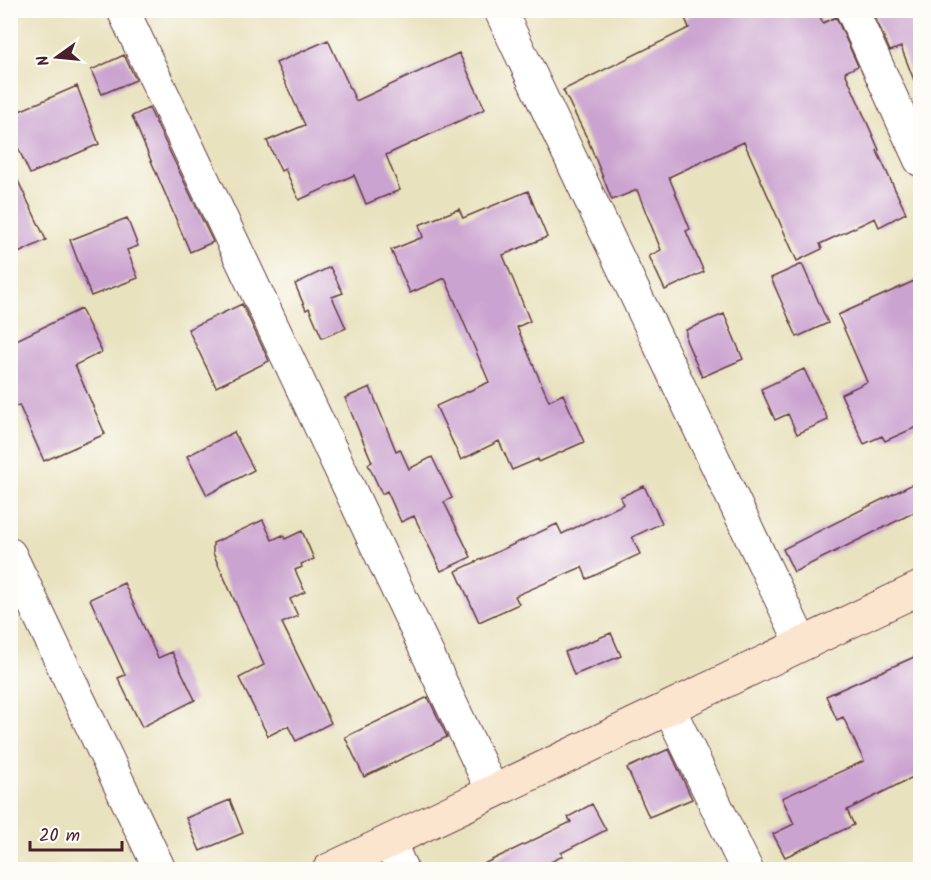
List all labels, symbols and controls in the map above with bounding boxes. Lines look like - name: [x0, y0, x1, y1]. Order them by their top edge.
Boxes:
- north arrow: [27, 27, 87, 87]
- text: N: [31, 52, 57, 69]
- scale bar: [30, 814, 122, 852]
- text: 20 m: [39, 822, 80, 851]

